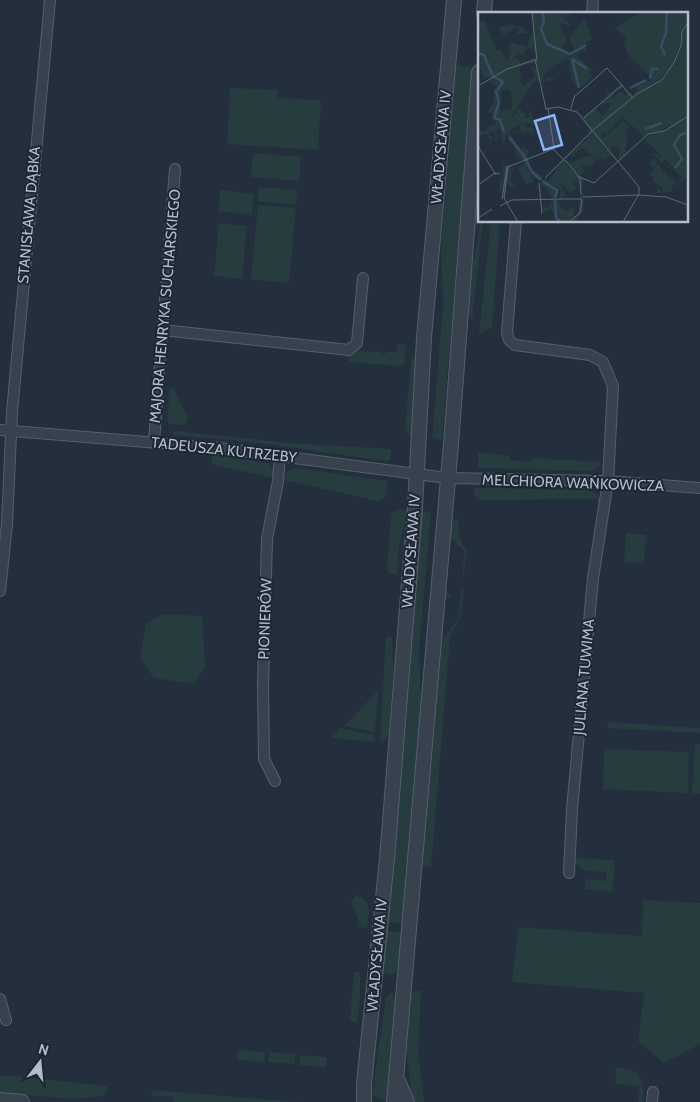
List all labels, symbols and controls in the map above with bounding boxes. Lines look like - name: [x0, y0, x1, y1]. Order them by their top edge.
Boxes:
- inset map: [478, 12, 688, 222]
- street label: WŁADYSŁAWA IV: [427, 89, 455, 205]
- street label: STANISŁAWA DĄBKA: [14, 145, 44, 284]
- street label: MAJORA HENRYKA SUCHARSKIEGO: [146, 188, 184, 424]
- street label: TADEUSZA KUTRZEBY: [150, 433, 298, 467]
- street label: MELCHIORA WAŃKOWICZA: [482, 470, 665, 495]
- street label: WŁADYSŁAWA IV: [398, 493, 424, 609]
- street label: PIONIERÓW: [254, 577, 275, 660]
- street label: JULIANA TUWIMA: [570, 617, 598, 737]
- street label: WŁADYSŁAWA IV: [363, 897, 391, 1013]
- north arrow: [15, 1037, 65, 1087]
- text: N: [36, 1039, 51, 1060]

